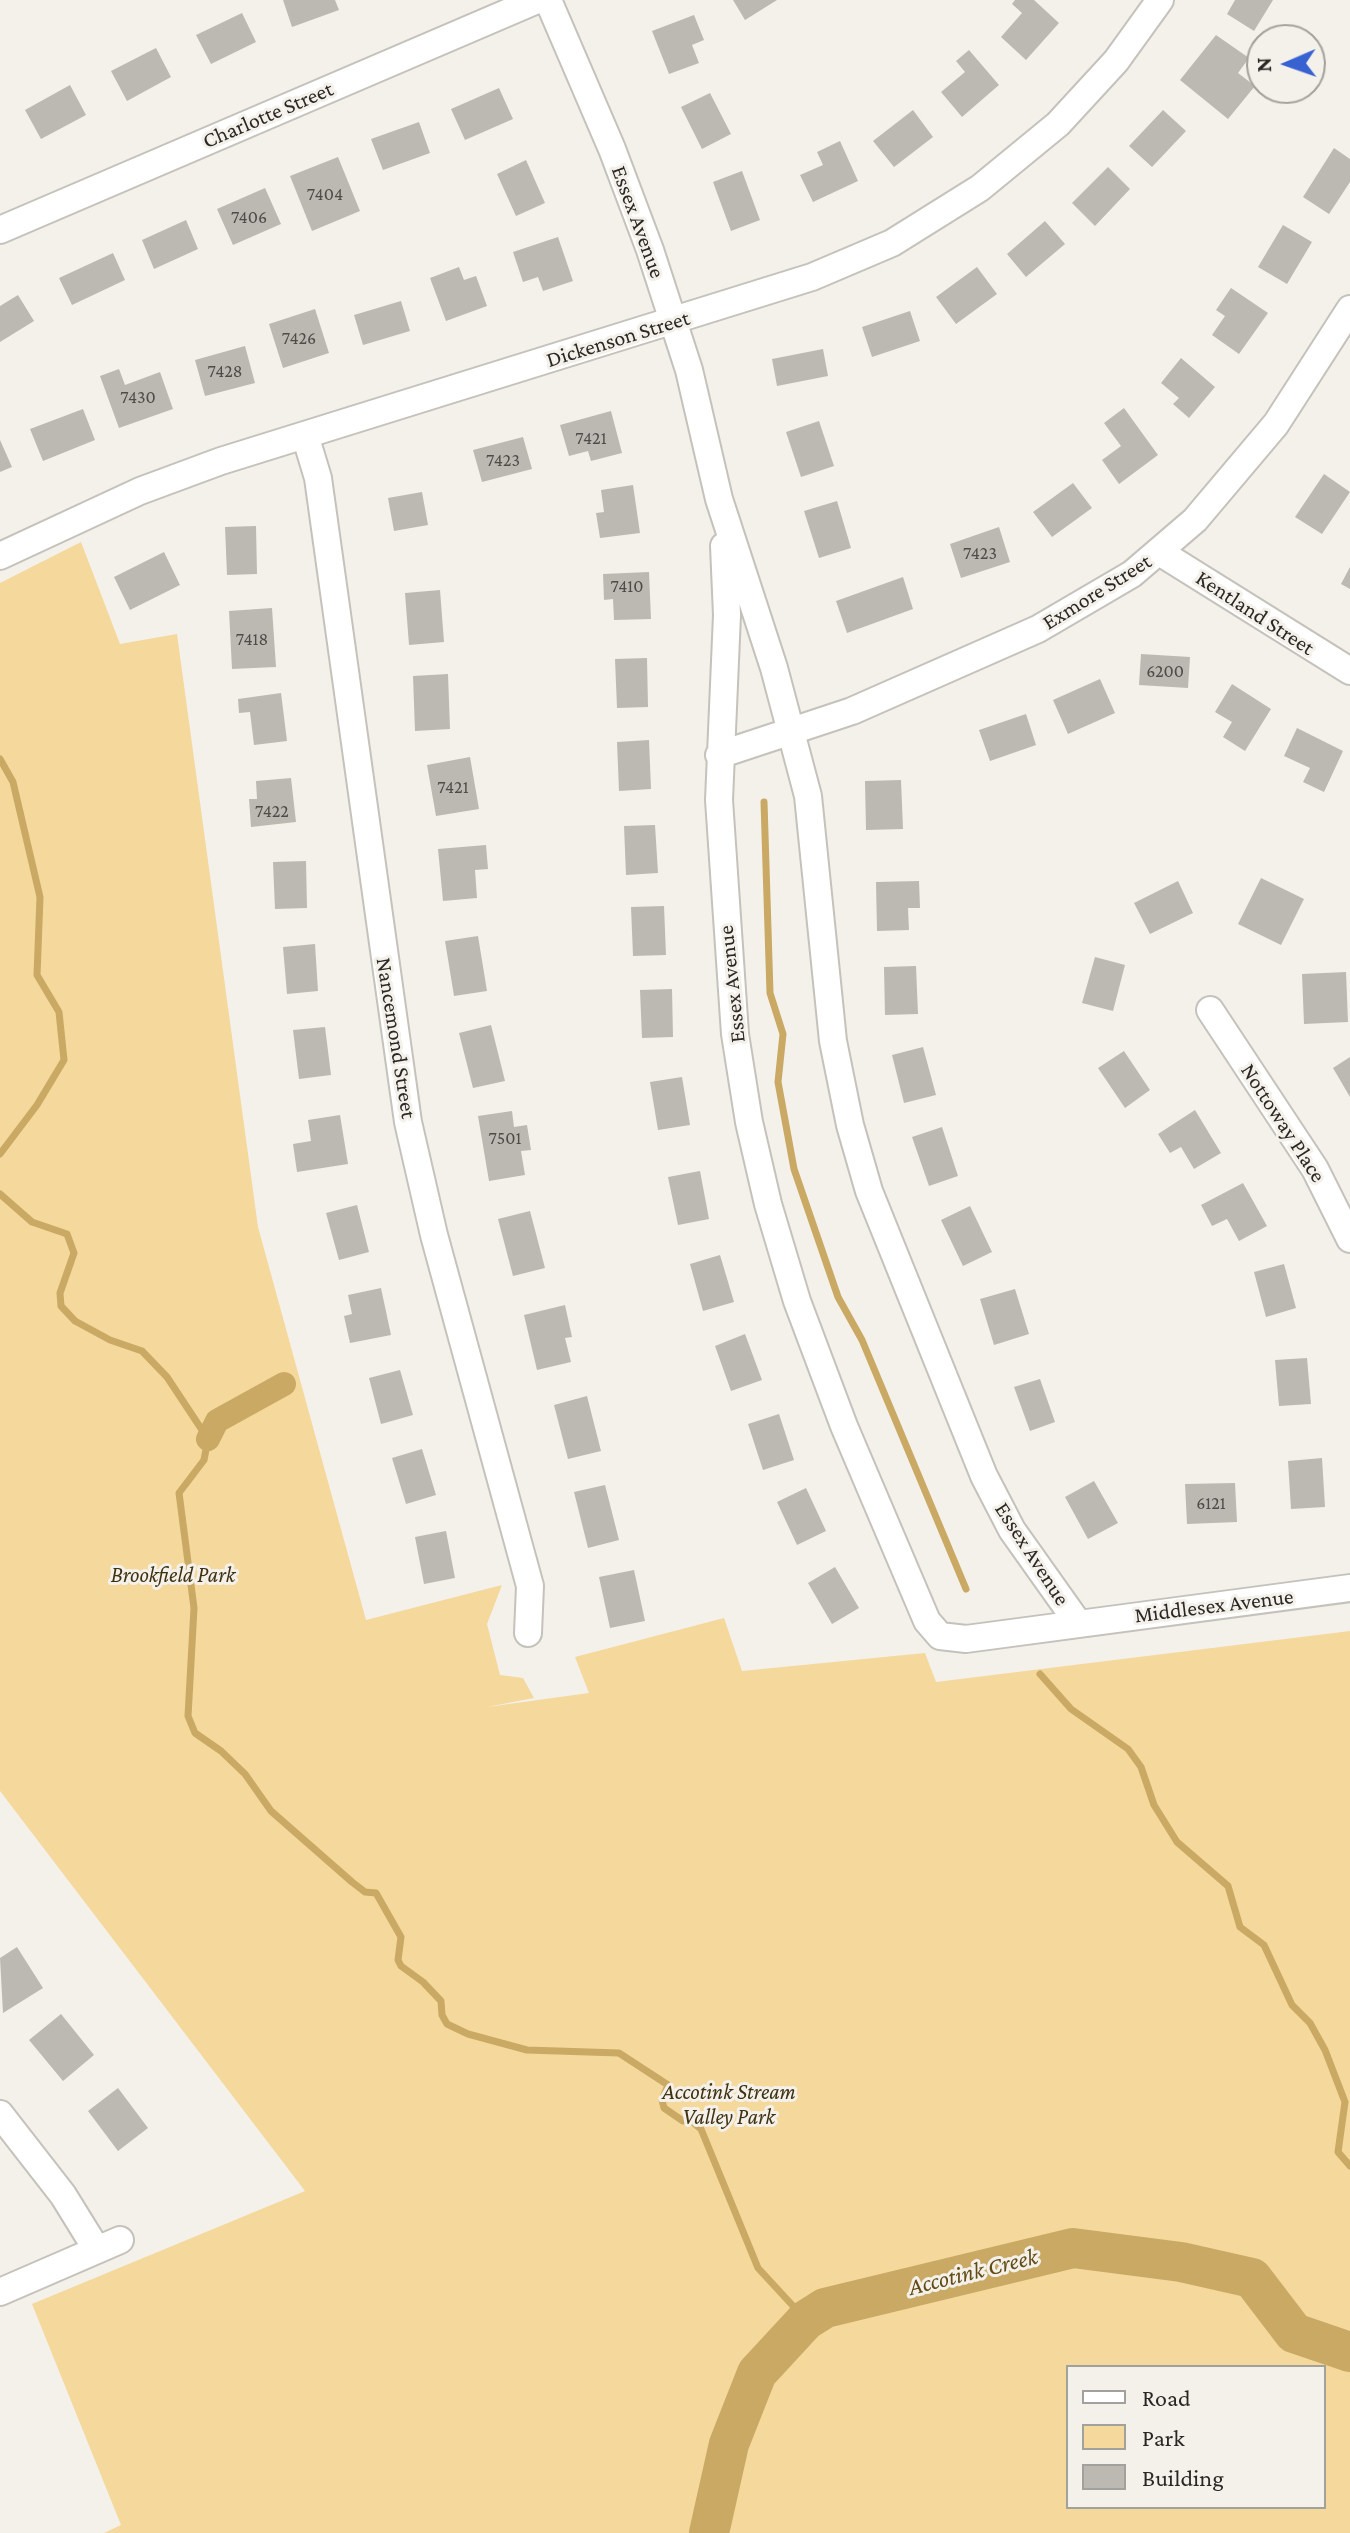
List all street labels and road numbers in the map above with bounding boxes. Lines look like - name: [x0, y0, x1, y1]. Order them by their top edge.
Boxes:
- street label: Charlotte Street: [199, 76, 337, 154]
- street label: Essex Avenue: [605, 162, 671, 282]
- street label: Dickenson Street: [543, 305, 693, 373]
- street label: Exmore Street: [1038, 548, 1156, 636]
- street label: Kentland Street: [1191, 565, 1319, 661]
- street label: Essex Avenue: [713, 924, 751, 1044]
- street label: Nancemond Street: [370, 956, 422, 1120]
- street label: Nottoway Place: [1235, 1059, 1331, 1187]
- street label: Essex Avenue: [989, 1497, 1075, 1611]
- street label: Middlesex Avenue: [1133, 1583, 1295, 1629]

